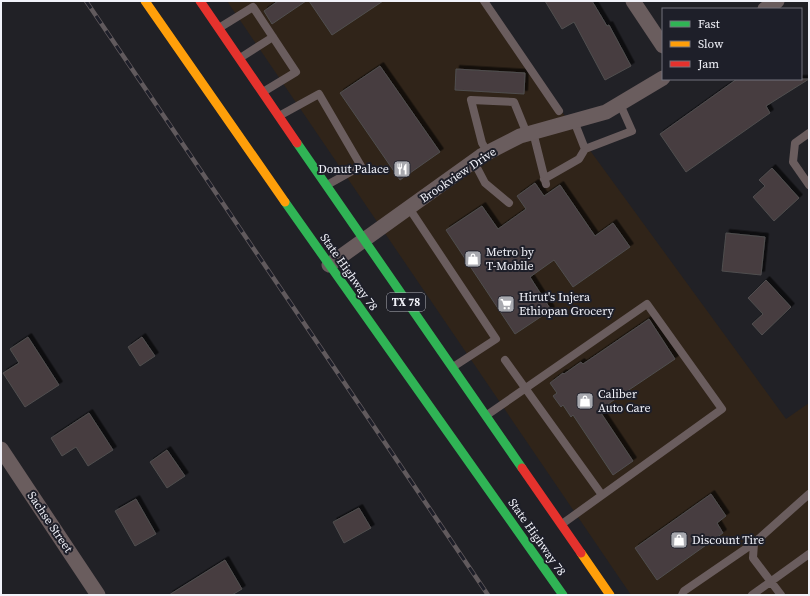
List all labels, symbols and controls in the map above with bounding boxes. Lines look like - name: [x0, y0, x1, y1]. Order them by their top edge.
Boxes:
- legend: [662, 8, 802, 80]
- text: Fast: [698, 16, 720, 32]
- text: Slow: [698, 36, 724, 52]
- text: Jam: [697, 56, 719, 72]
- street label: Brookview Drive: [417, 144, 499, 206]
- restaurant icon: Donut Palace: [392, 159, 412, 179]
- place label: Donut Palace: [318, 161, 389, 177]
- street label: State Highway 78: [316, 230, 382, 314]
- place label: Metro by T-Mobile: [486, 244, 535, 274]
- shop icon: Metro by T-Mobile: [463, 249, 483, 269]
- place label: Hirut's Injera Ethiopan Grocery: [519, 289, 614, 319]
- road number: TX 78: [387, 293, 425, 311]
- supermarket icon: Hirut's Injera Ethiopan Grocery: [496, 294, 516, 314]
- place label: Caliber Auto Care: [598, 386, 651, 416]
- shop icon: Caliber Auto Care: [575, 391, 595, 411]
- street label: Sachse Street: [24, 488, 76, 556]
- street label: State Highway 78: [504, 495, 570, 579]
- shop icon: Discount Tire: [669, 530, 689, 550]
- place label: Discount Tire: [692, 532, 764, 548]

